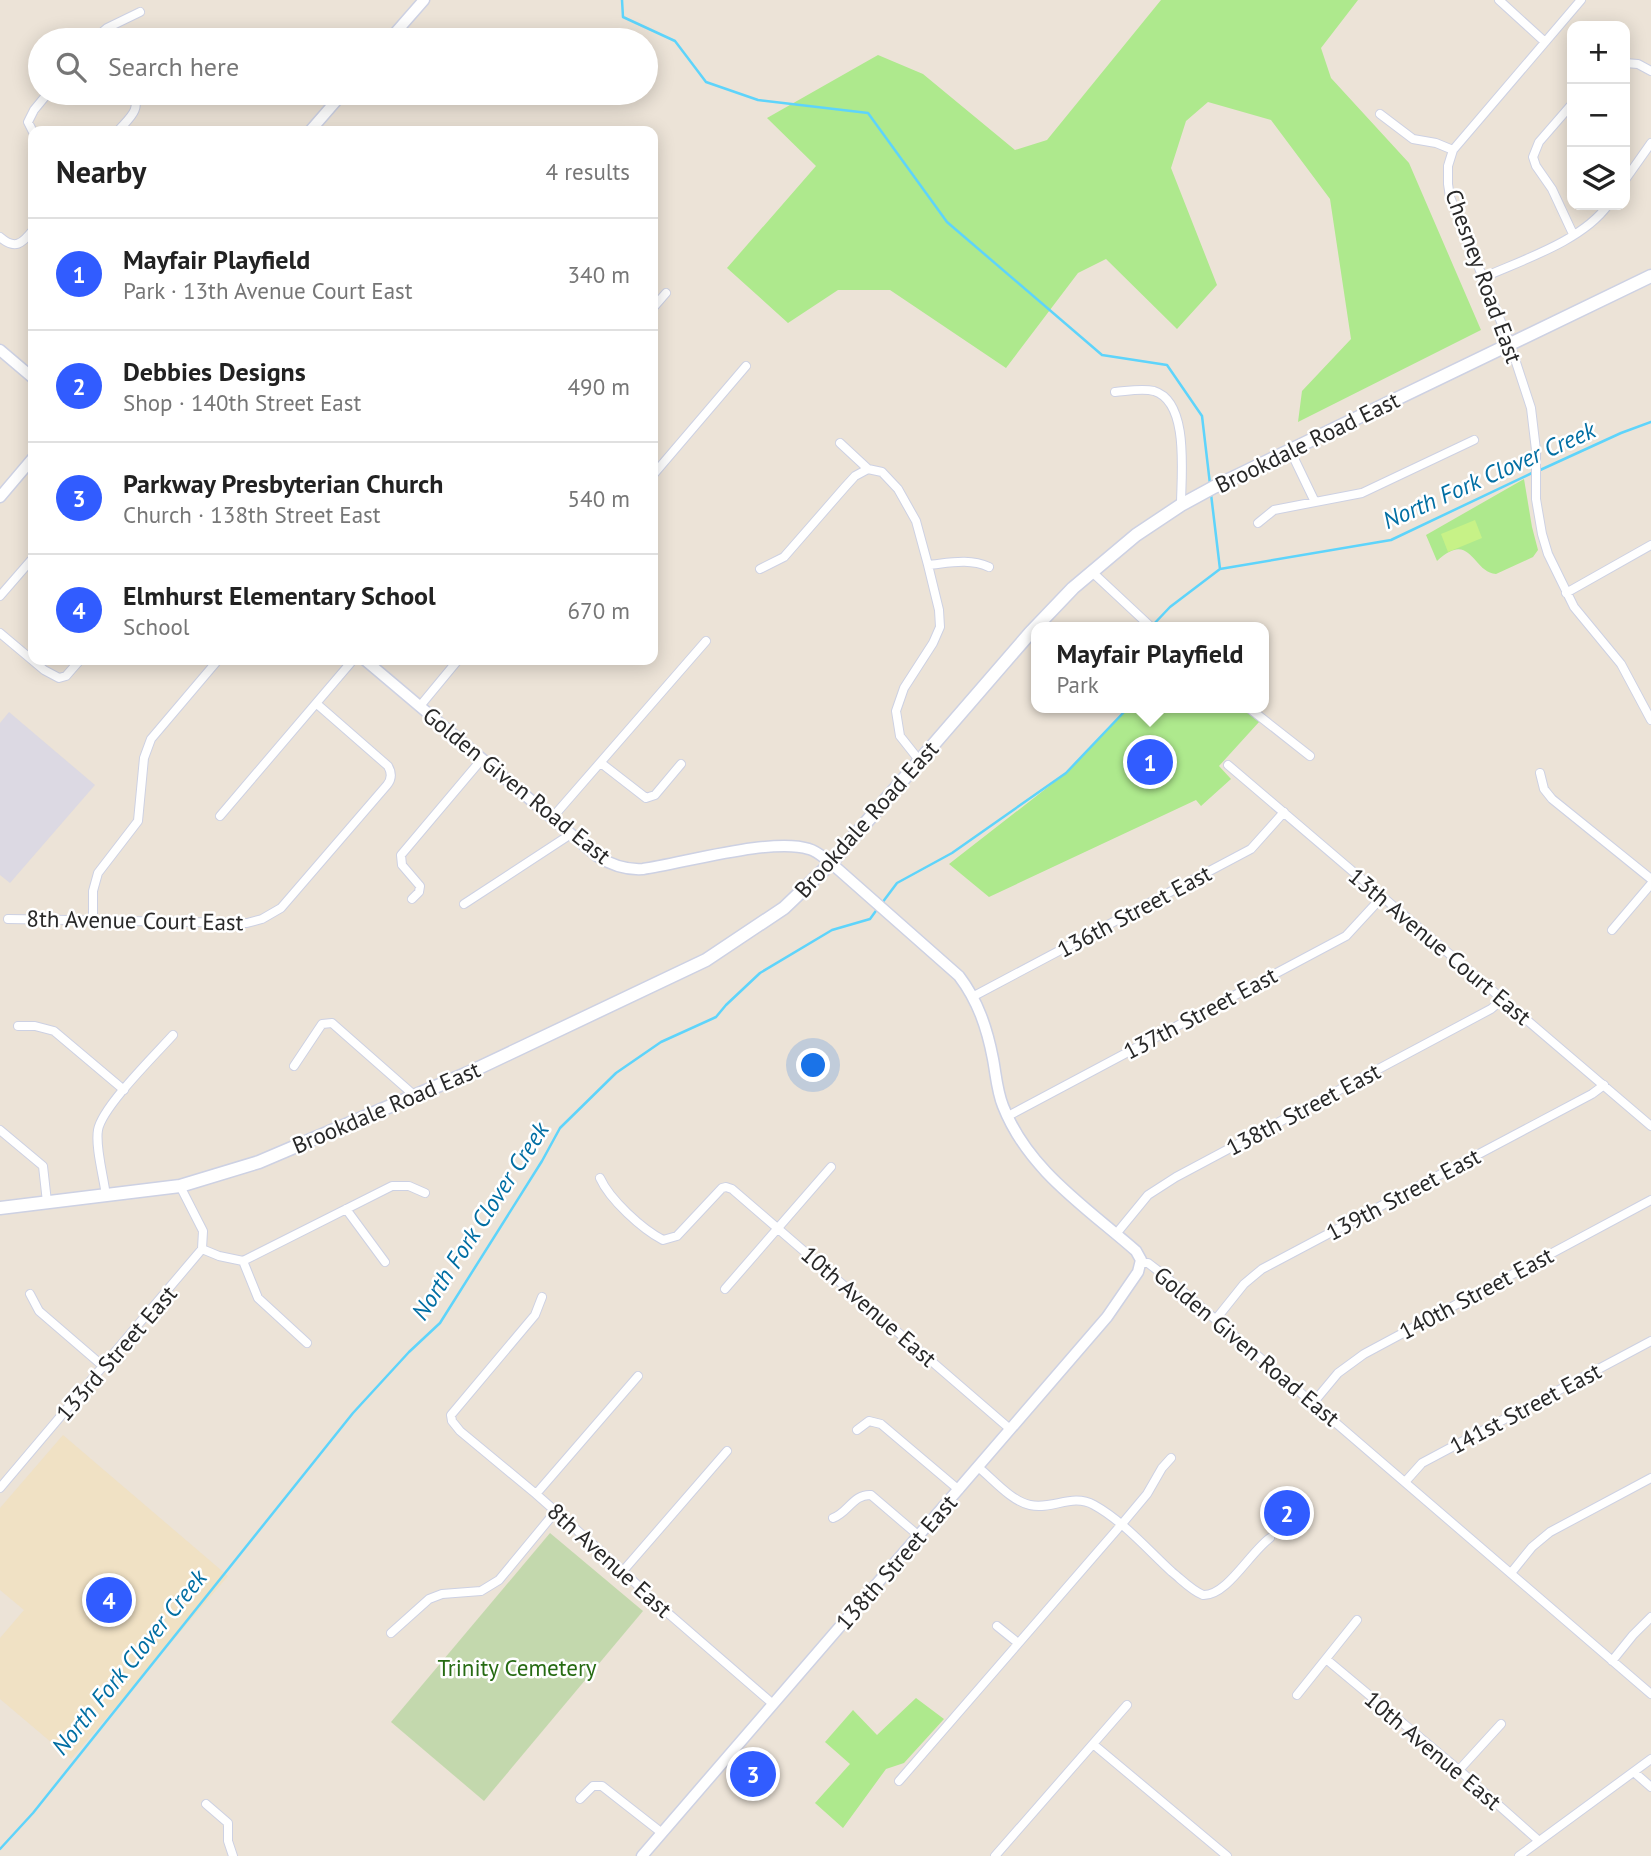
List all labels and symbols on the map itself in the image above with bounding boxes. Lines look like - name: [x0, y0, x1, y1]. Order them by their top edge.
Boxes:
- street label: Chesney Road East: [1439, 185, 1529, 367]
- street label: Brookdale Road East: [1210, 385, 1404, 499]
- water label: North Fork Clover Creek: [1378, 414, 1601, 536]
- street label: Golden Given Road East: [417, 700, 617, 870]
- street label: Brookdale Road East: [788, 734, 944, 903]
- pin: 1: [1127, 736, 1173, 788]
- street label: 136th Street East: [1052, 858, 1216, 964]
- street label: 13th Avenue Court East: [1343, 861, 1537, 1031]
- street label: 8th Avenue Court East: [26, 904, 244, 936]
- street label: 137th Street East: [1118, 960, 1282, 1066]
- your location: [796, 1048, 830, 1082]
- street label: Brookdale Road East: [288, 1054, 484, 1160]
- street label: 138th Street East: [1221, 1056, 1385, 1162]
- water label: North Fork Clover Creek: [404, 1115, 556, 1326]
- street label: 139th Street East: [1321, 1141, 1485, 1247]
- street label: 10th Avenue East: [795, 1239, 943, 1373]
- street label: 140th Street East: [1394, 1240, 1558, 1346]
- street label: Golden Given Road East: [1148, 1260, 1346, 1432]
- street label: 133rd Street East: [49, 1279, 183, 1427]
- street label: 141st Street East: [1444, 1356, 1606, 1460]
- pin: 2: [1264, 1487, 1310, 1539]
- street label: 138th Street East: [829, 1488, 963, 1636]
- street label: 8th Avenue East: [542, 1497, 678, 1624]
- water label: North Fork Clover Creek: [45, 1562, 214, 1761]
- pin: 4: [86, 1574, 132, 1626]
- park label: Trinity Cemetery: [437, 1653, 597, 1682]
- street label: 10th Avenue East: [1359, 1684, 1508, 1816]
- pin: 3: [730, 1748, 776, 1800]

